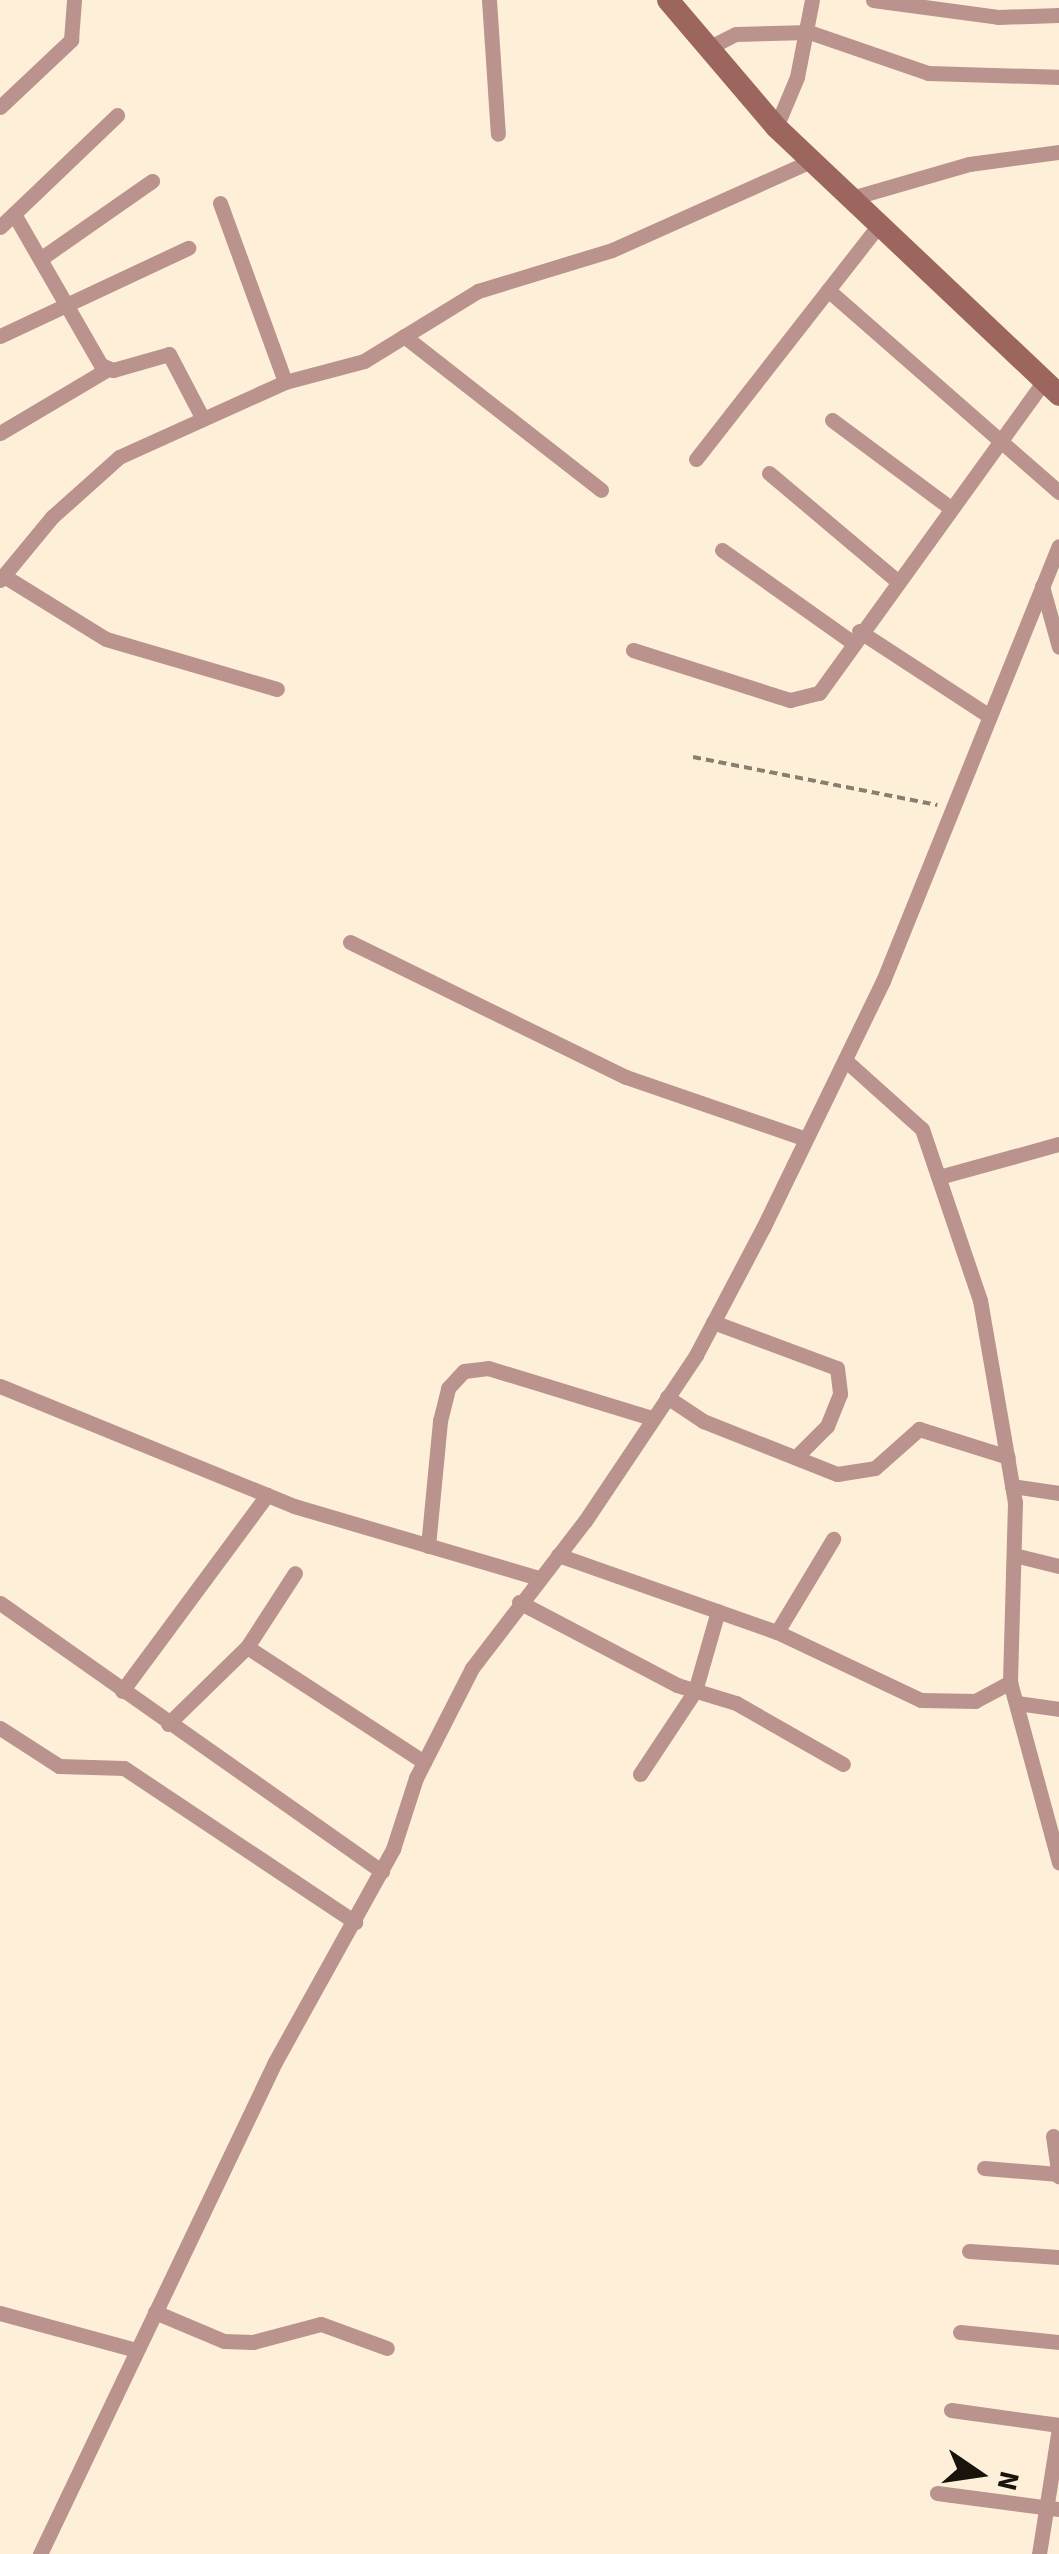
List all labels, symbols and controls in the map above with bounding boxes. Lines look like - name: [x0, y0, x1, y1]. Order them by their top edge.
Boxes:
- north arrow: [929, 2424, 1029, 2524]
- text: N: [987, 2467, 1030, 2494]

